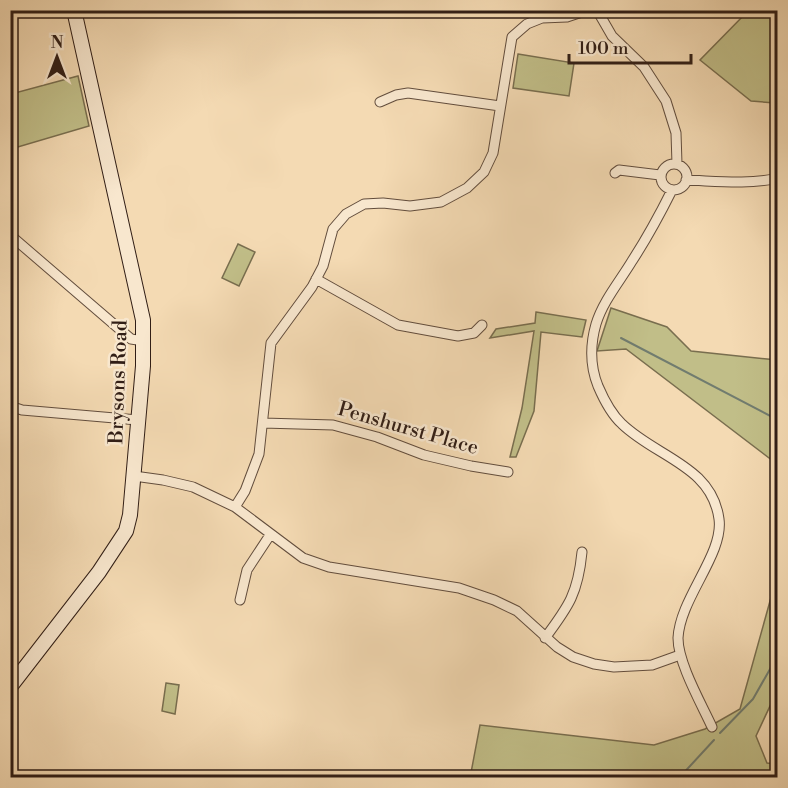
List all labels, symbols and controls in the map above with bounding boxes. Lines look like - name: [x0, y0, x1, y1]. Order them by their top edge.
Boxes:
- north arrow: [27, 27, 87, 87]
- scale bar: [569, 27, 690, 65]
- text: N: [51, 33, 64, 53]
- text: 100 m: [578, 37, 629, 60]
- street label: Brysons Road: [104, 319, 134, 446]
- street label: Penshurst Place: [335, 397, 481, 461]

